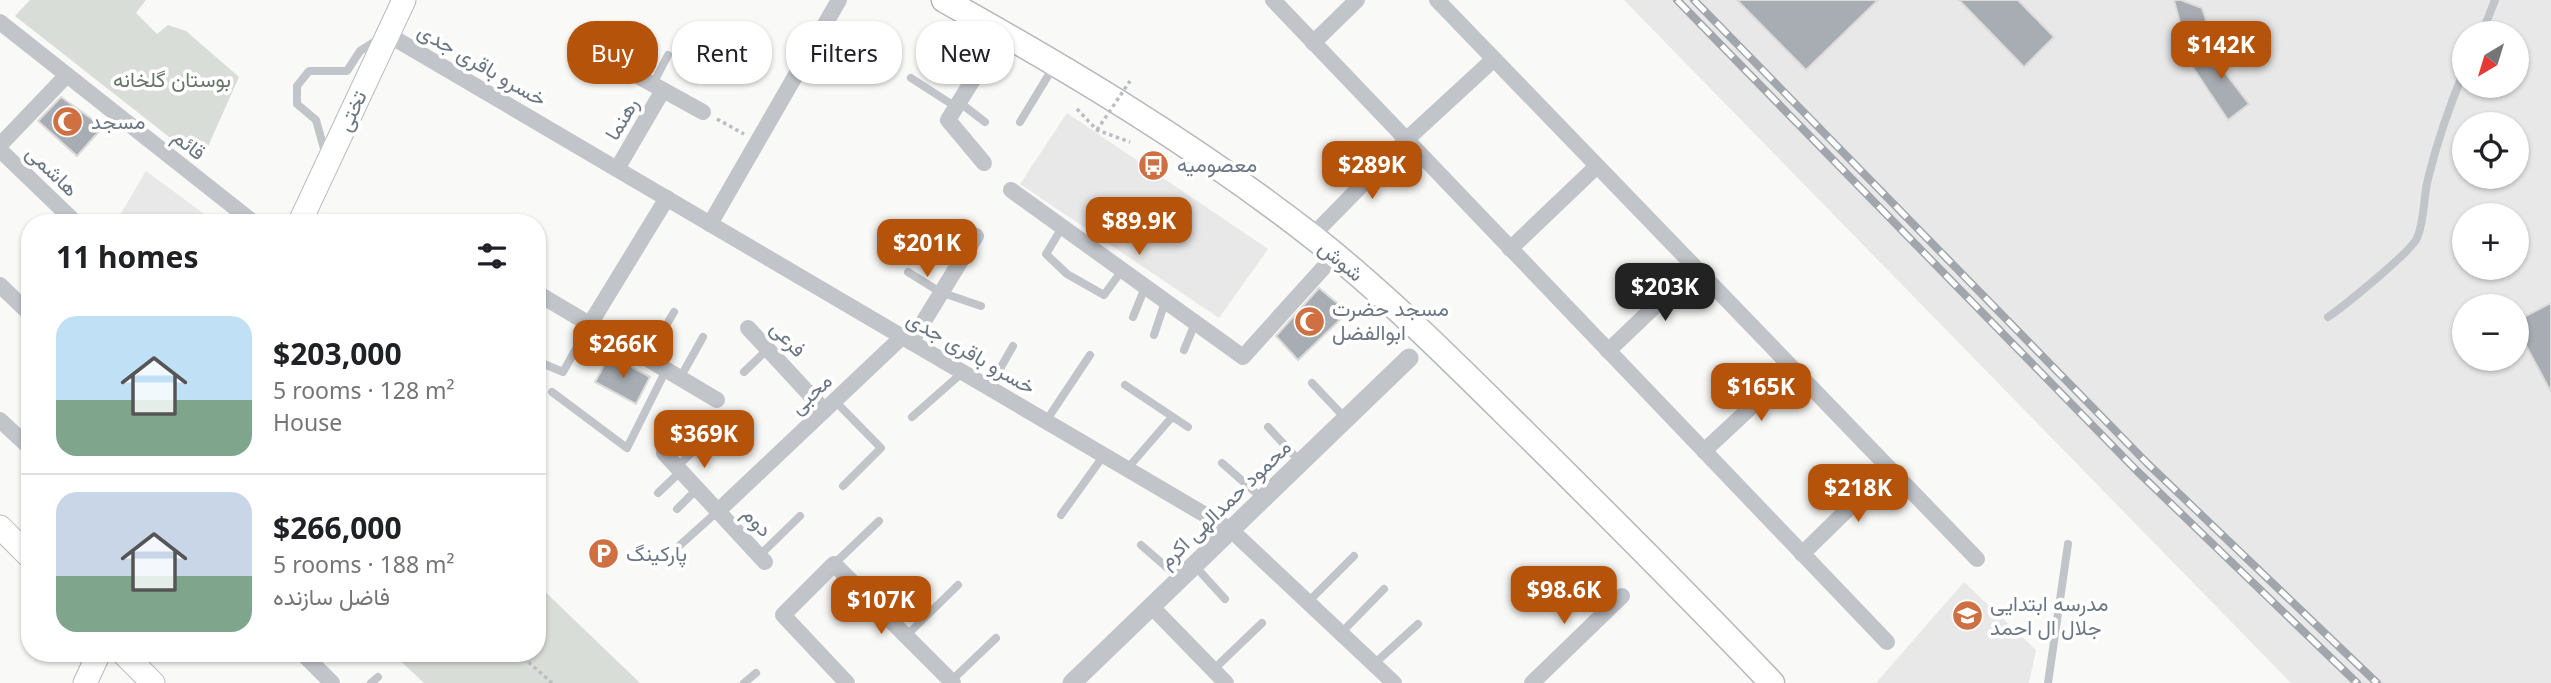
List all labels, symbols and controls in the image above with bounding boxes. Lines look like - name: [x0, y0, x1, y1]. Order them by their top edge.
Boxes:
- street label: خسرو باقری جدی: [413, 16, 552, 112]
- chip: Buy: [567, 21, 658, 84]
- chip: Rent: [672, 21, 772, 84]
- chip: Filters: [786, 21, 902, 84]
- chip: New: [916, 21, 1014, 84]
- north arrow: [2452, 21, 2529, 98]
- map controls: [2452, 21, 2529, 371]
- pin: $142K: [2172, 22, 2270, 81]
- text: $142K: [2187, 28, 2255, 60]
- park label: بوستان گلخانه: [113, 65, 231, 93]
- street label: تختی: [330, 86, 373, 135]
- street label: رهنما: [598, 92, 644, 145]
- mosque icon: مسجد: [51, 105, 85, 139]
- place label: مسجد: [91, 107, 145, 135]
- button: locate: [2452, 112, 2529, 189]
- street label: قائم: [167, 122, 212, 167]
- street label: هاشمی: [20, 138, 85, 202]
- pin: $289K: [1323, 142, 1421, 201]
- bus stop icon: معصومیه: [1137, 148, 1171, 182]
- text: $289K: [1338, 148, 1406, 180]
- place label: معصومیه: [1177, 150, 1257, 178]
- pin: $89.9K: [1082, 198, 1196, 257]
- button: +: [2452, 203, 2529, 280]
- text: $89.9K: [1102, 204, 1176, 236]
- pin: $201K: [878, 219, 976, 279]
- text: $201K: [893, 226, 961, 258]
- street label: شوش: [1313, 233, 1370, 287]
- text: 11 homes: [56, 236, 199, 277]
- icon: filters: [473, 237, 511, 275]
- pin: $203K: [1616, 264, 1714, 323]
- text: $203K: [1631, 270, 1699, 302]
- place label: مسجد حضرت ابوالفضل: [1332, 294, 1449, 346]
- button: −: [2452, 294, 2529, 371]
- street label: خسرو باقری جدی: [902, 304, 1041, 400]
- mosque icon: مسجد حضرت ابوالفضل: [1292, 304, 1326, 338]
- street label: فرعی: [765, 314, 813, 363]
- pin: $266K: [574, 320, 672, 380]
- text: $266K: [589, 327, 657, 359]
- text: $203,000: [273, 333, 402, 374]
- icon: home: [112, 344, 196, 428]
- pin: $165K: [1712, 364, 1810, 423]
- street label: محبی: [783, 367, 838, 420]
- text: $165K: [1727, 370, 1795, 402]
- text: 5 rooms · 128 m²: [273, 374, 455, 406]
- text: House: [273, 406, 342, 438]
- pin: $369K: [655, 410, 753, 470]
- text: $369K: [670, 417, 738, 449]
- street label: محمود حمدالهی اکرم: [1152, 433, 1297, 575]
- pin: $218K: [1809, 464, 1907, 524]
- text: $218K: [1824, 471, 1892, 503]
- street label: دوم: [736, 500, 779, 543]
- text: $266,000: [273, 507, 402, 548]
- icon: home: [112, 520, 196, 604]
- parking icon: پارکینگ: [586, 537, 620, 571]
- place label: پارکینگ: [626, 539, 687, 568]
- text: 5 rooms · 188 m²: [273, 548, 455, 580]
- pin: $98.6K: [1507, 566, 1621, 626]
- text: $98.6K: [1527, 573, 1601, 605]
- pin: $107K: [832, 576, 930, 636]
- text: فاضل سازنده: [273, 580, 390, 612]
- text: $107K: [847, 583, 915, 615]
- place label: مدرسه ابتدایی جلال ال احمد: [1990, 589, 2109, 641]
- school or university icon: مدرسه ابتدایی جلال ال احمد: [1950, 599, 1984, 633]

